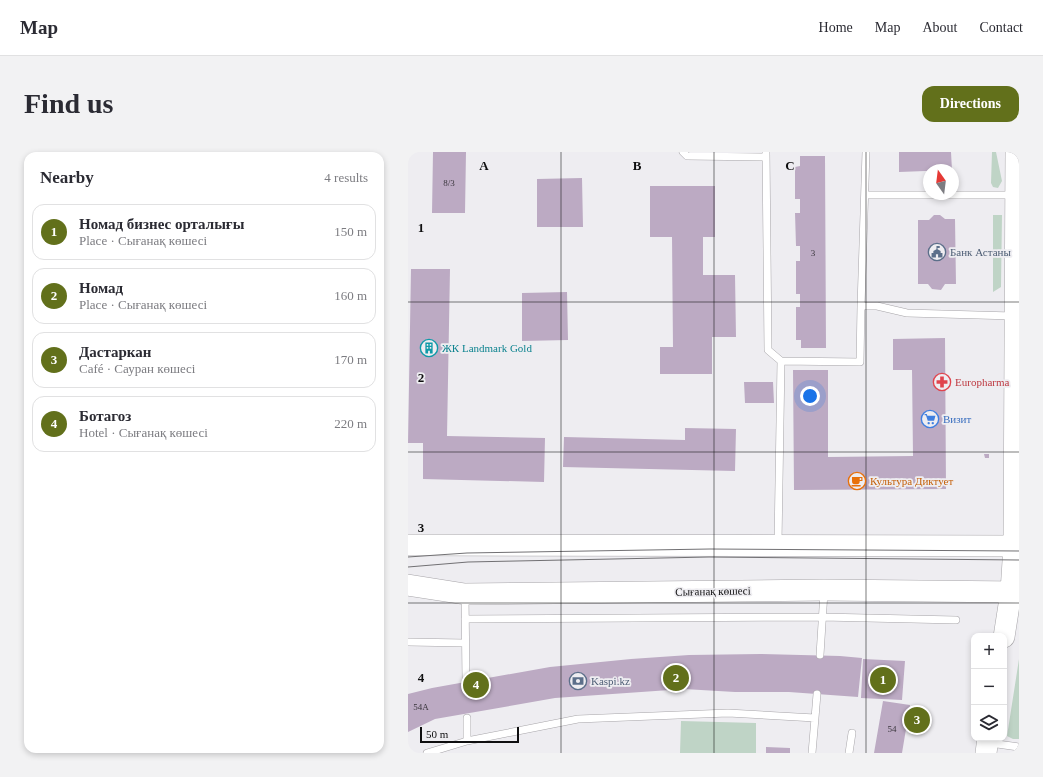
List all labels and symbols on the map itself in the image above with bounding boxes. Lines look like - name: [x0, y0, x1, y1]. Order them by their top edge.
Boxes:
- text: A: [479, 158, 489, 173]
- text: B: [633, 158, 642, 173]
- text: C: [785, 158, 795, 173]
- north arrow: [923, 164, 959, 200]
- house number: 8/3: [443, 178, 455, 188]
- text: 1: [418, 220, 424, 235]
- public building icon: Банк Астаны: [927, 242, 947, 262]
- place label: Банк Астаны: [950, 246, 1011, 258]
- house number: 3: [811, 248, 816, 258]
- building icon: ЖК Landmark Gold: [419, 338, 439, 358]
- place label: ЖК Landmark Gold: [442, 342, 532, 354]
- text: 2: [418, 370, 424, 385]
- pharmacy icon: Europharma: [932, 372, 952, 392]
- place label: Europharma: [955, 376, 1009, 388]
- your location: [800, 386, 820, 406]
- supermarket icon: Визит: [920, 409, 940, 429]
- place label: Визит: [943, 413, 971, 425]
- cafe icon: Культура Диктует: [847, 471, 867, 491]
- place label: Культура Диктует: [870, 475, 953, 487]
- text: 3: [418, 520, 425, 535]
- street label: Сығанақ көшесі: [675, 584, 751, 598]
- pin: 2: [663, 663, 689, 693]
- pin: 1: [870, 665, 896, 695]
- text: 4: [418, 670, 425, 685]
- pin: 4: [463, 670, 489, 700]
- bank icon: Kaspi.kz: [568, 671, 588, 691]
- place label: Kaspi.kz: [591, 675, 630, 687]
- house number: 54А: [413, 702, 429, 712]
- pin: 3: [904, 705, 930, 735]
- house number: 54: [888, 724, 897, 734]
- scale bar: [420, 725, 519, 744]

